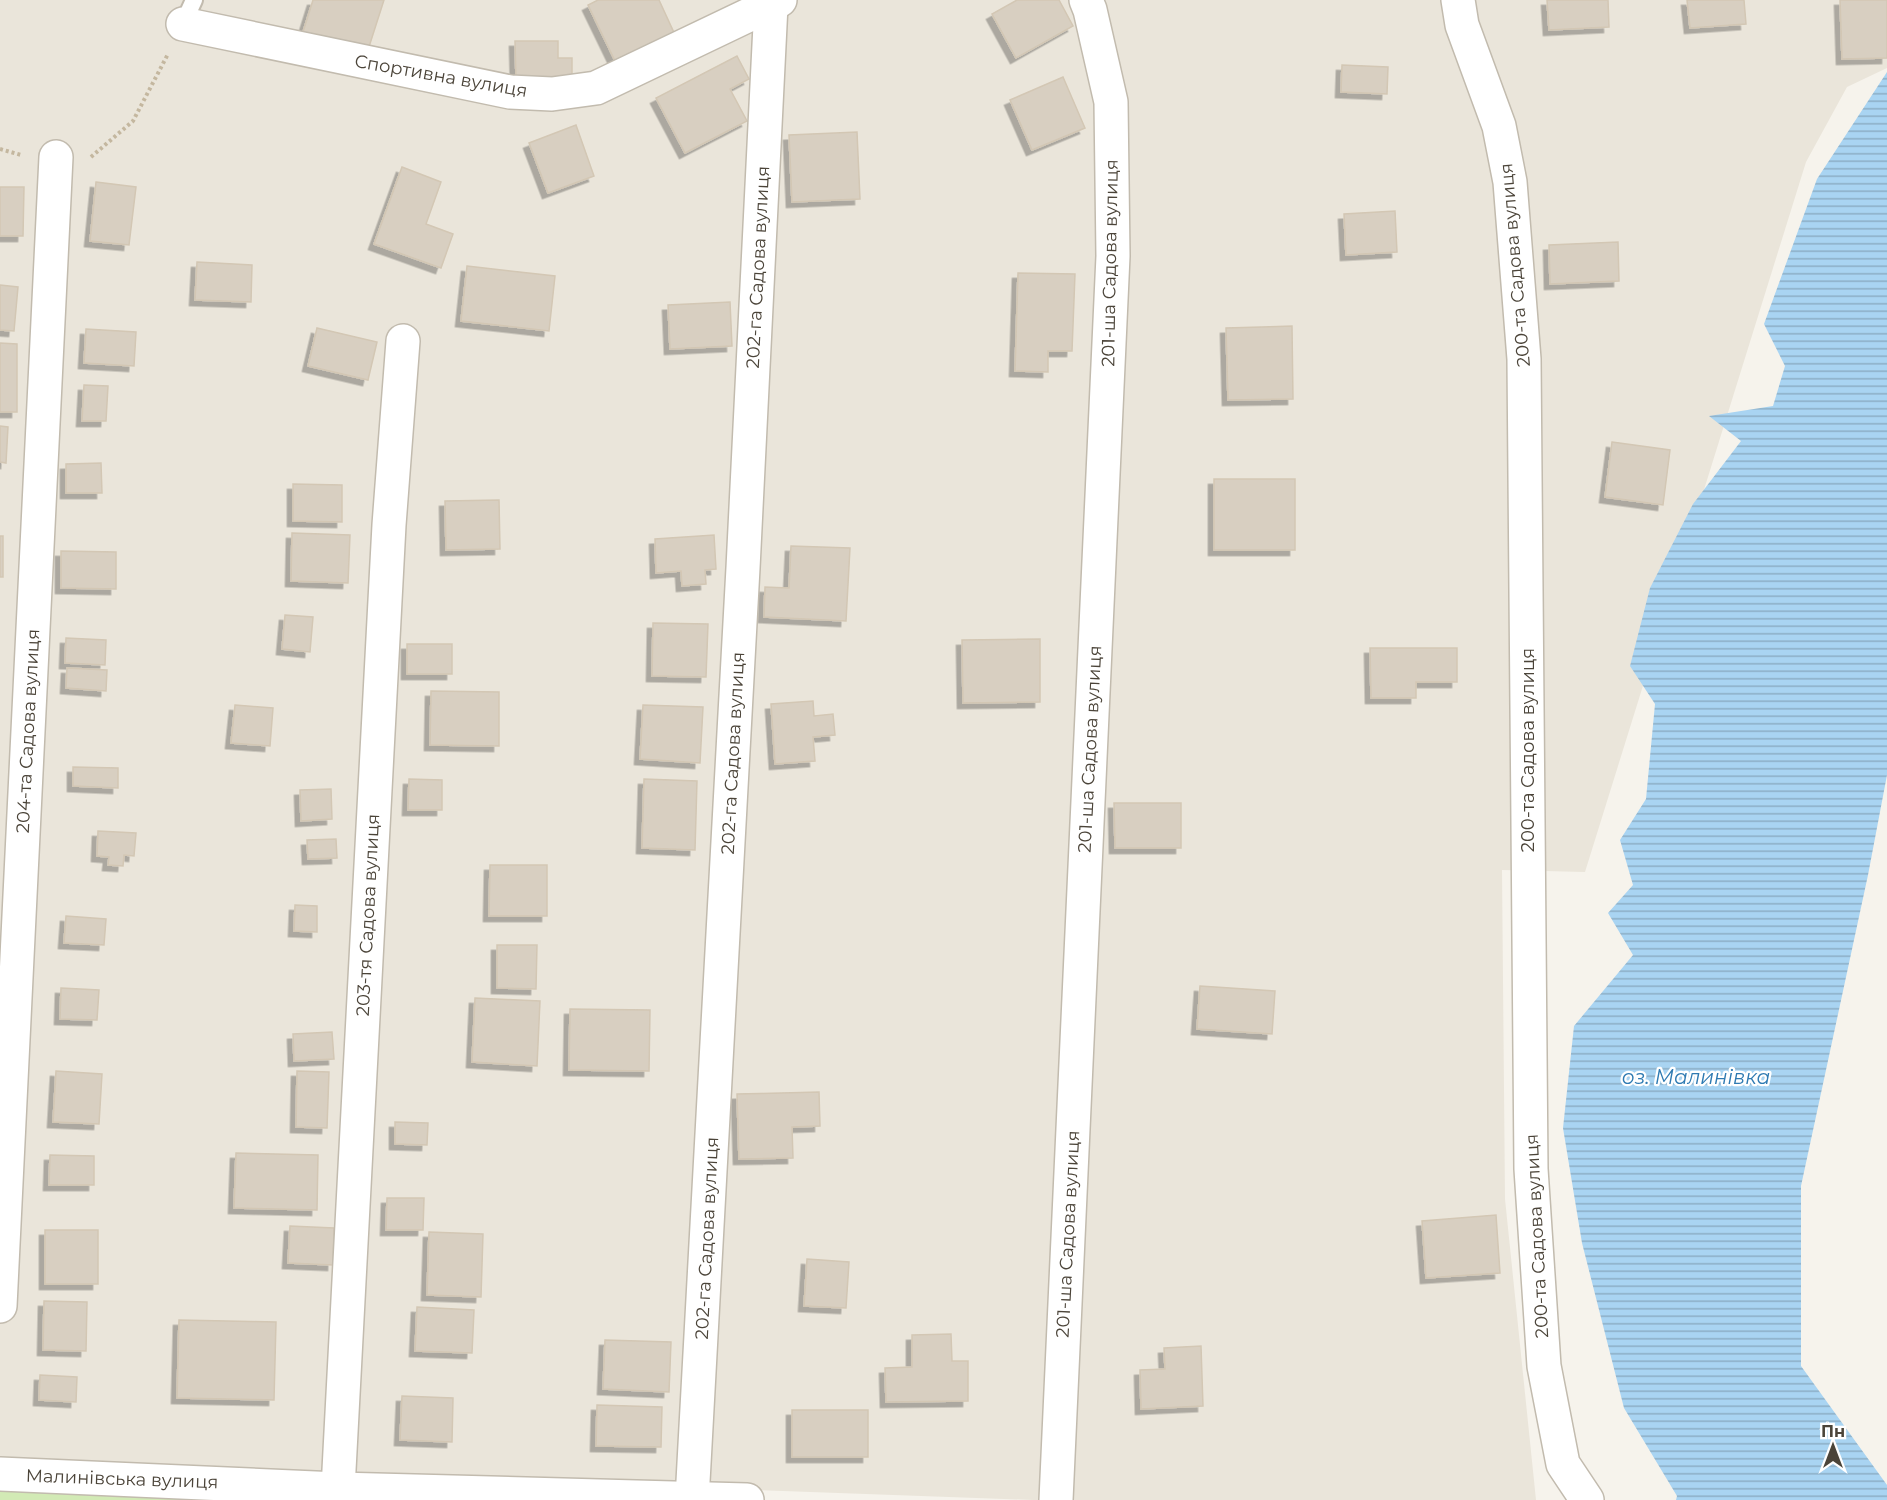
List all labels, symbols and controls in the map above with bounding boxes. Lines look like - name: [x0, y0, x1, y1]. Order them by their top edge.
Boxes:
- street label: Спортивна вулиця: [353, 50, 529, 102]
- street label: 201-ша Садова вулиця: [1097, 159, 1123, 367]
- street label: 200-та Садова вулиця: [1495, 162, 1535, 368]
- street label: 202-га Садова вулиця: [742, 165, 774, 369]
- street label: 204-та Садова вулиця: [12, 628, 44, 834]
- street label: 201-ша Садова вулиця: [1074, 645, 1106, 853]
- street label: 200-та Садова вулиця: [1517, 648, 1539, 852]
- street label: 202-га Садова вулиця: [717, 651, 749, 855]
- street label: 203-тя Садова вулиця: [352, 813, 384, 1017]
- water label: оз. Малинівка: [1622, 1065, 1770, 1089]
- street label: 201-ша Садова вулиця: [1052, 1130, 1084, 1338]
- street label: 200-та Садова вулиця: [1521, 1133, 1553, 1339]
- street label: 202-га Садова вулиця: [691, 1136, 723, 1340]
- north arrow: [1803, 1416, 1863, 1476]
- text: Пн: [1821, 1422, 1845, 1441]
- street label: Малинівська вулиця: [25, 1465, 219, 1493]

